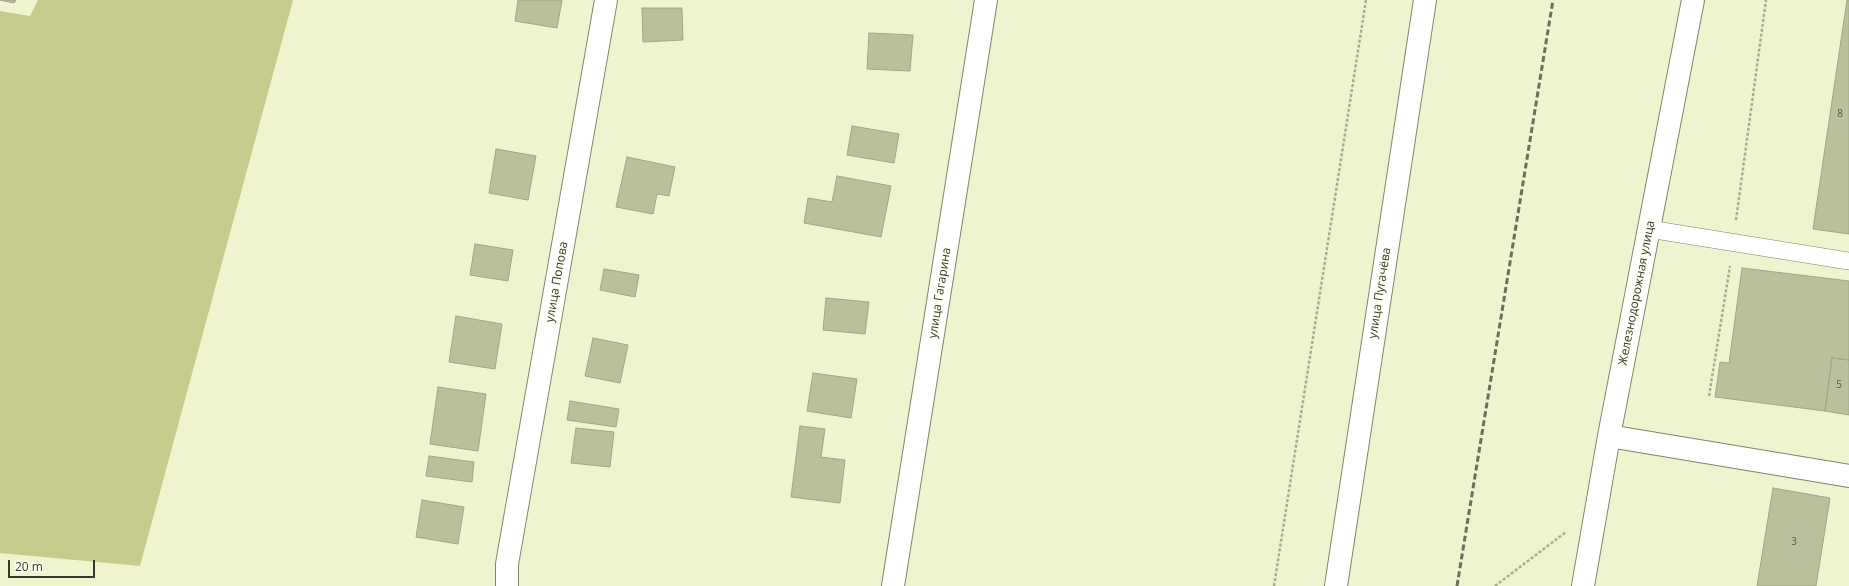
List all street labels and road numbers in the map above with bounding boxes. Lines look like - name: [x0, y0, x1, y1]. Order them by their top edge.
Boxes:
- street label: Железнодорожная улица: [1616, 219, 1658, 367]
- street label: улица Попова: [543, 240, 571, 324]
- street label: улица Пугачёва: [1366, 246, 1394, 340]
- street label: улица Гагарина: [926, 247, 954, 339]

